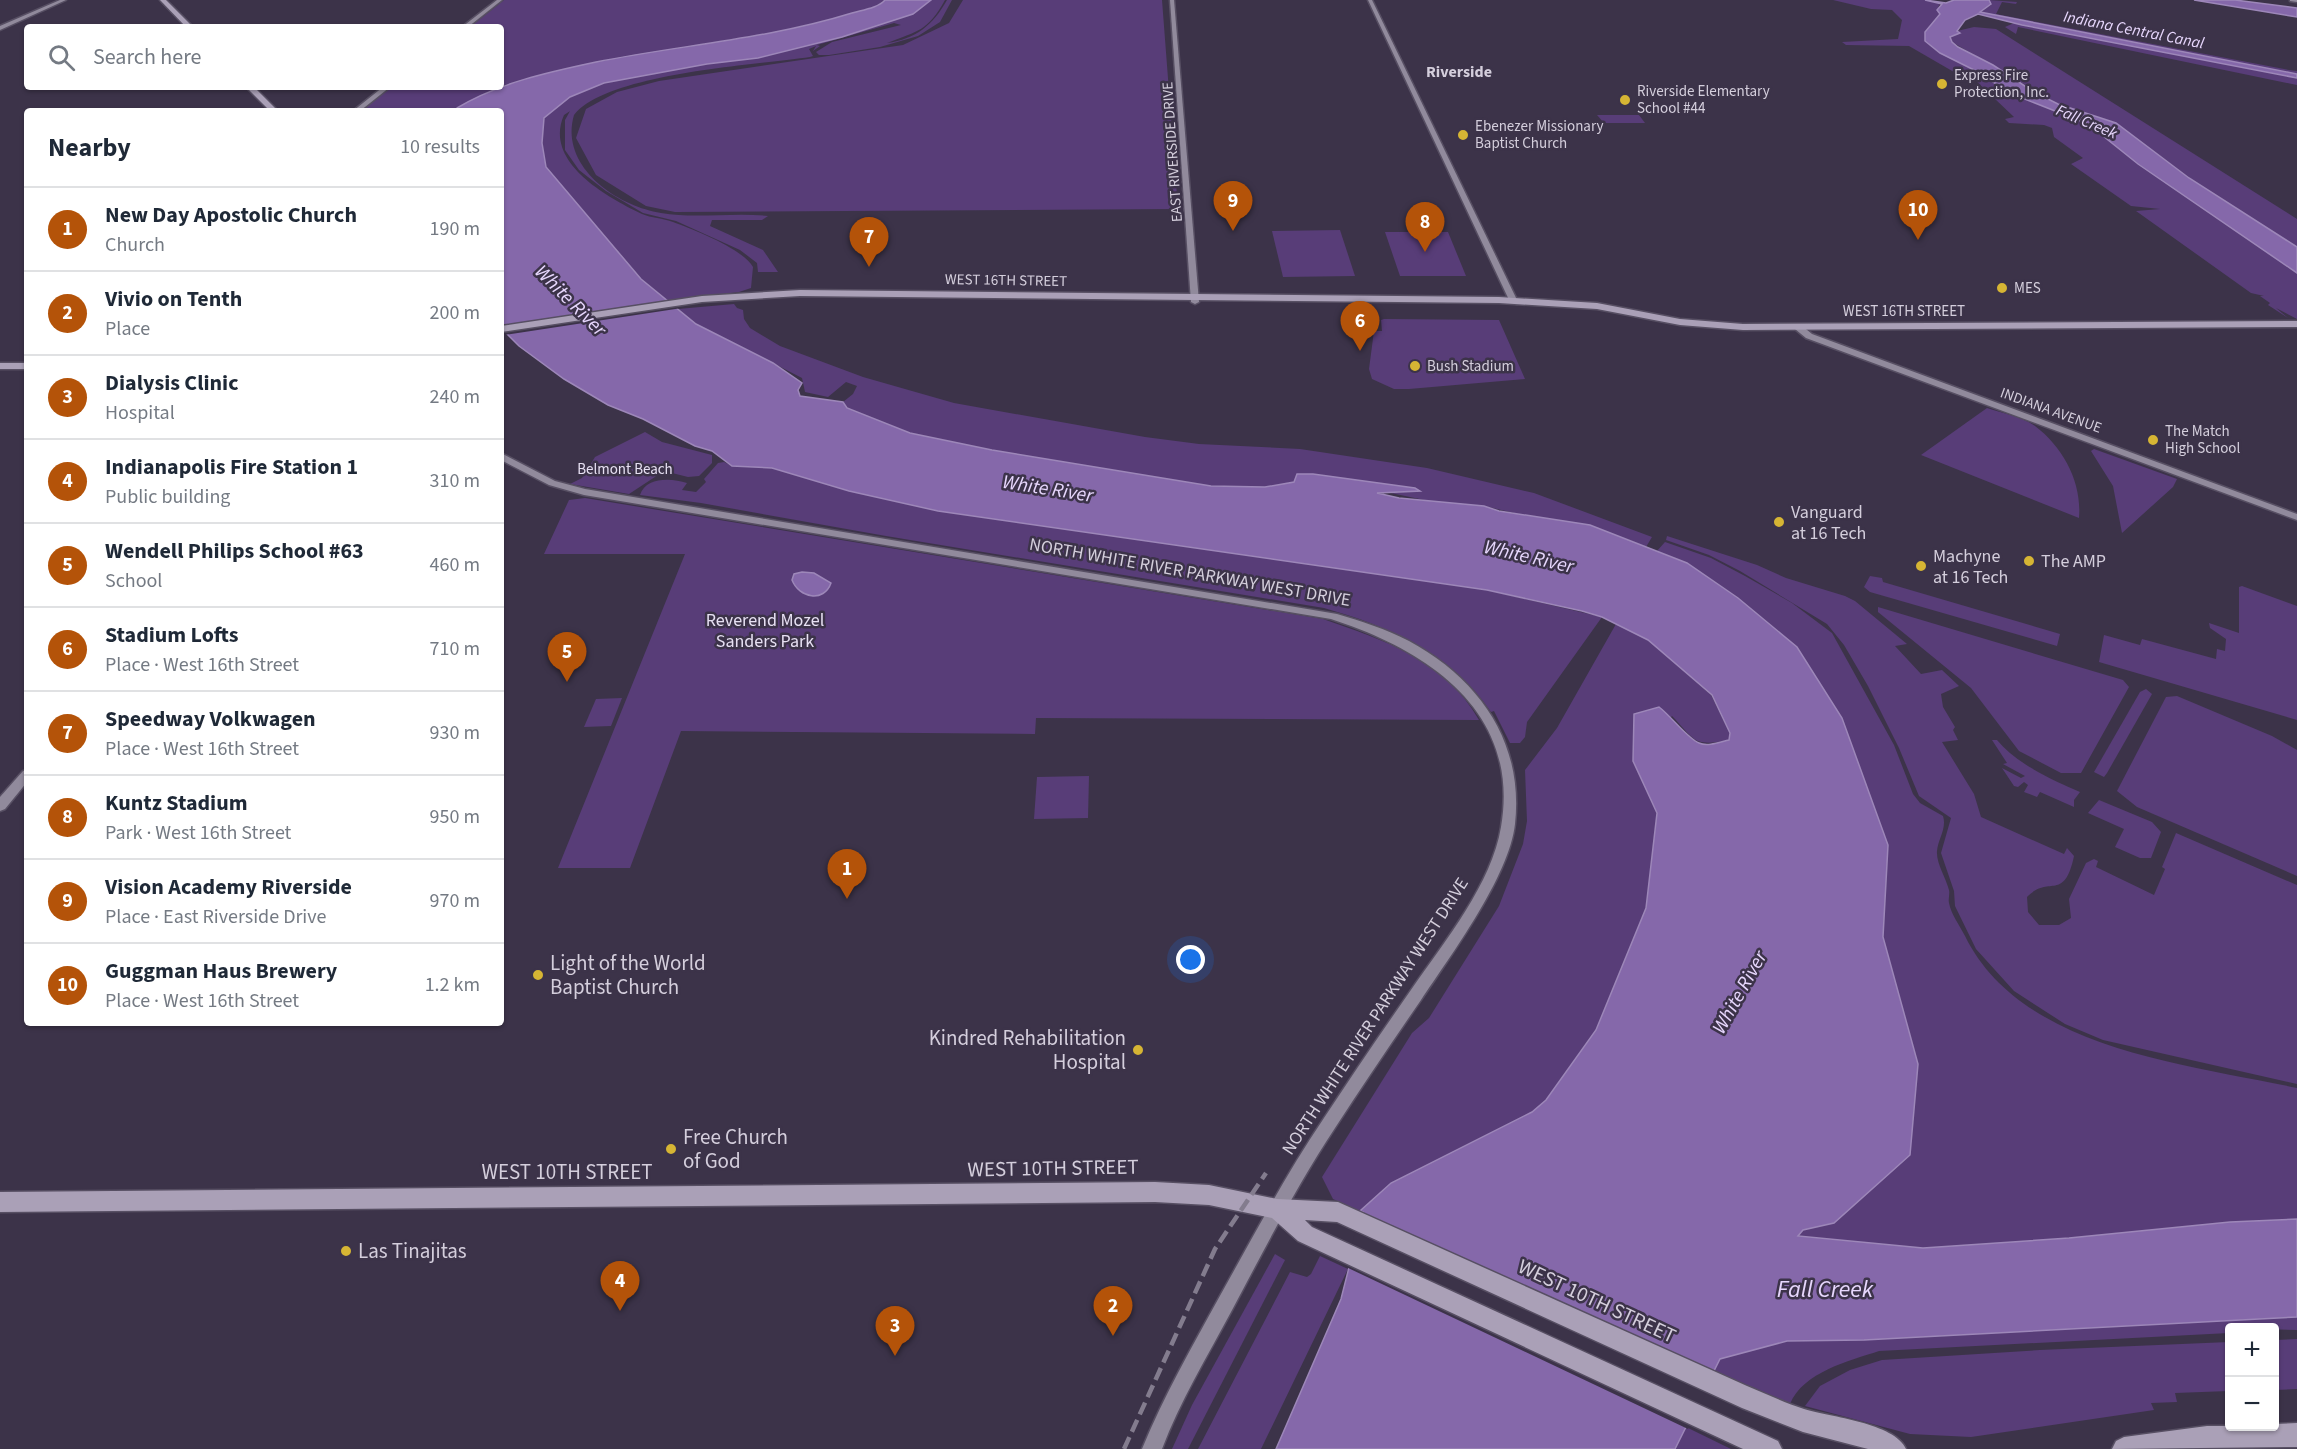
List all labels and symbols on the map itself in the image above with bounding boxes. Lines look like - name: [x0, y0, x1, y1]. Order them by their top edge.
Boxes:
- water label: Indiana Central Canal: [2062, 6, 2206, 54]
- district label: Riverside: [1426, 61, 1492, 83]
- place label: Express Fire Protection, Inc.: [1954, 65, 2049, 103]
- marker: Express Fire Protection, Inc.: [1935, 77, 1949, 91]
- street label: EAST RIVERSIDE DRIVE: [1157, 81, 1188, 223]
- place label: Riverside Elementary School #44: [1637, 81, 1770, 119]
- marker: Riverside Elementary School #44: [1618, 93, 1632, 107]
- water label: Fall Creek: [2053, 99, 2121, 145]
- place label: Ebenezer Missionary Baptist Church: [1475, 116, 1604, 154]
- marker: Ebenezer Missionary Baptist Church: [1456, 128, 1470, 142]
- pin: 9: [1214, 182, 1252, 231]
- pin: 10: [1898, 190, 1938, 240]
- pin: 8: [1406, 202, 1444, 252]
- pin: 7: [850, 218, 888, 267]
- water label: White River: [528, 259, 613, 344]
- street label: WEST 16TH STREET: [945, 269, 1067, 292]
- place label: MES: [2014, 278, 2041, 299]
- marker: MES: [1995, 281, 2009, 295]
- street label: WEST 16TH STREET: [1843, 301, 1965, 322]
- pin: 6: [1340, 302, 1380, 351]
- place label: Bush Stadium: [1427, 356, 1514, 377]
- marker: Bush Stadium: [1408, 359, 1422, 373]
- street label: INDIANA AVENUE: [1997, 382, 2105, 439]
- place label: The Match High School: [2165, 421, 2240, 459]
- marker: The Match High School: [2146, 433, 2160, 447]
- park label: Belmont Beach: [577, 459, 673, 480]
- water label: White River: [1001, 468, 1096, 510]
- place label: Vanguard at 16 Tech: [1791, 500, 1866, 546]
- marker: Vanguard at 16 Tech: [1772, 515, 1786, 529]
- street label: NORTH WHITE RIVER PARKWAY WEST DRIVE: [1027, 532, 1353, 613]
- water label: White River: [1481, 533, 1578, 581]
- place label: Machyne at 16 Tech: [1933, 544, 2008, 590]
- place label: The AMP: [2041, 549, 2106, 574]
- marker: The AMP: [2022, 554, 2036, 568]
- marker: Machyne at 16 Tech: [1914, 559, 1928, 573]
- park label: Reverend Mozel Sanders Park: [706, 608, 824, 654]
- pin: 5: [548, 632, 586, 682]
- pin: 1: [828, 850, 866, 899]
- street label: NORTH WHITE RIVER PARKWAY WEST DRIVE: [1276, 873, 1475, 1160]
- your location: [1176, 945, 1205, 974]
- water label: White River: [1705, 945, 1775, 1039]
- place label: Light of the World Baptist Church: [550, 948, 706, 1002]
- marker: Light of the World Baptist Church: [531, 968, 545, 982]
- place label: Kindred Rehabilitation Hospital: [929, 1023, 1126, 1077]
- marker: Kindred Rehabilitation Hospital: [1131, 1043, 1145, 1057]
- place label: Free Church of God: [683, 1122, 788, 1176]
- marker: Free Church of God: [664, 1142, 678, 1156]
- street label: WEST 10TH STREET: [967, 1152, 1139, 1184]
- street label: WEST 10TH STREET: [481, 1157, 653, 1187]
- place label: Las Tinajitas: [358, 1236, 467, 1266]
- marker: Las Tinajitas: [339, 1244, 353, 1258]
- street label: WEST 10TH STREET: [1513, 1251, 1681, 1351]
- pin: 4: [600, 1262, 640, 1311]
- water label: Fall Creek: [1777, 1272, 1874, 1307]
- pin: 2: [1094, 1286, 1132, 1336]
- pin: 3: [876, 1306, 914, 1356]

